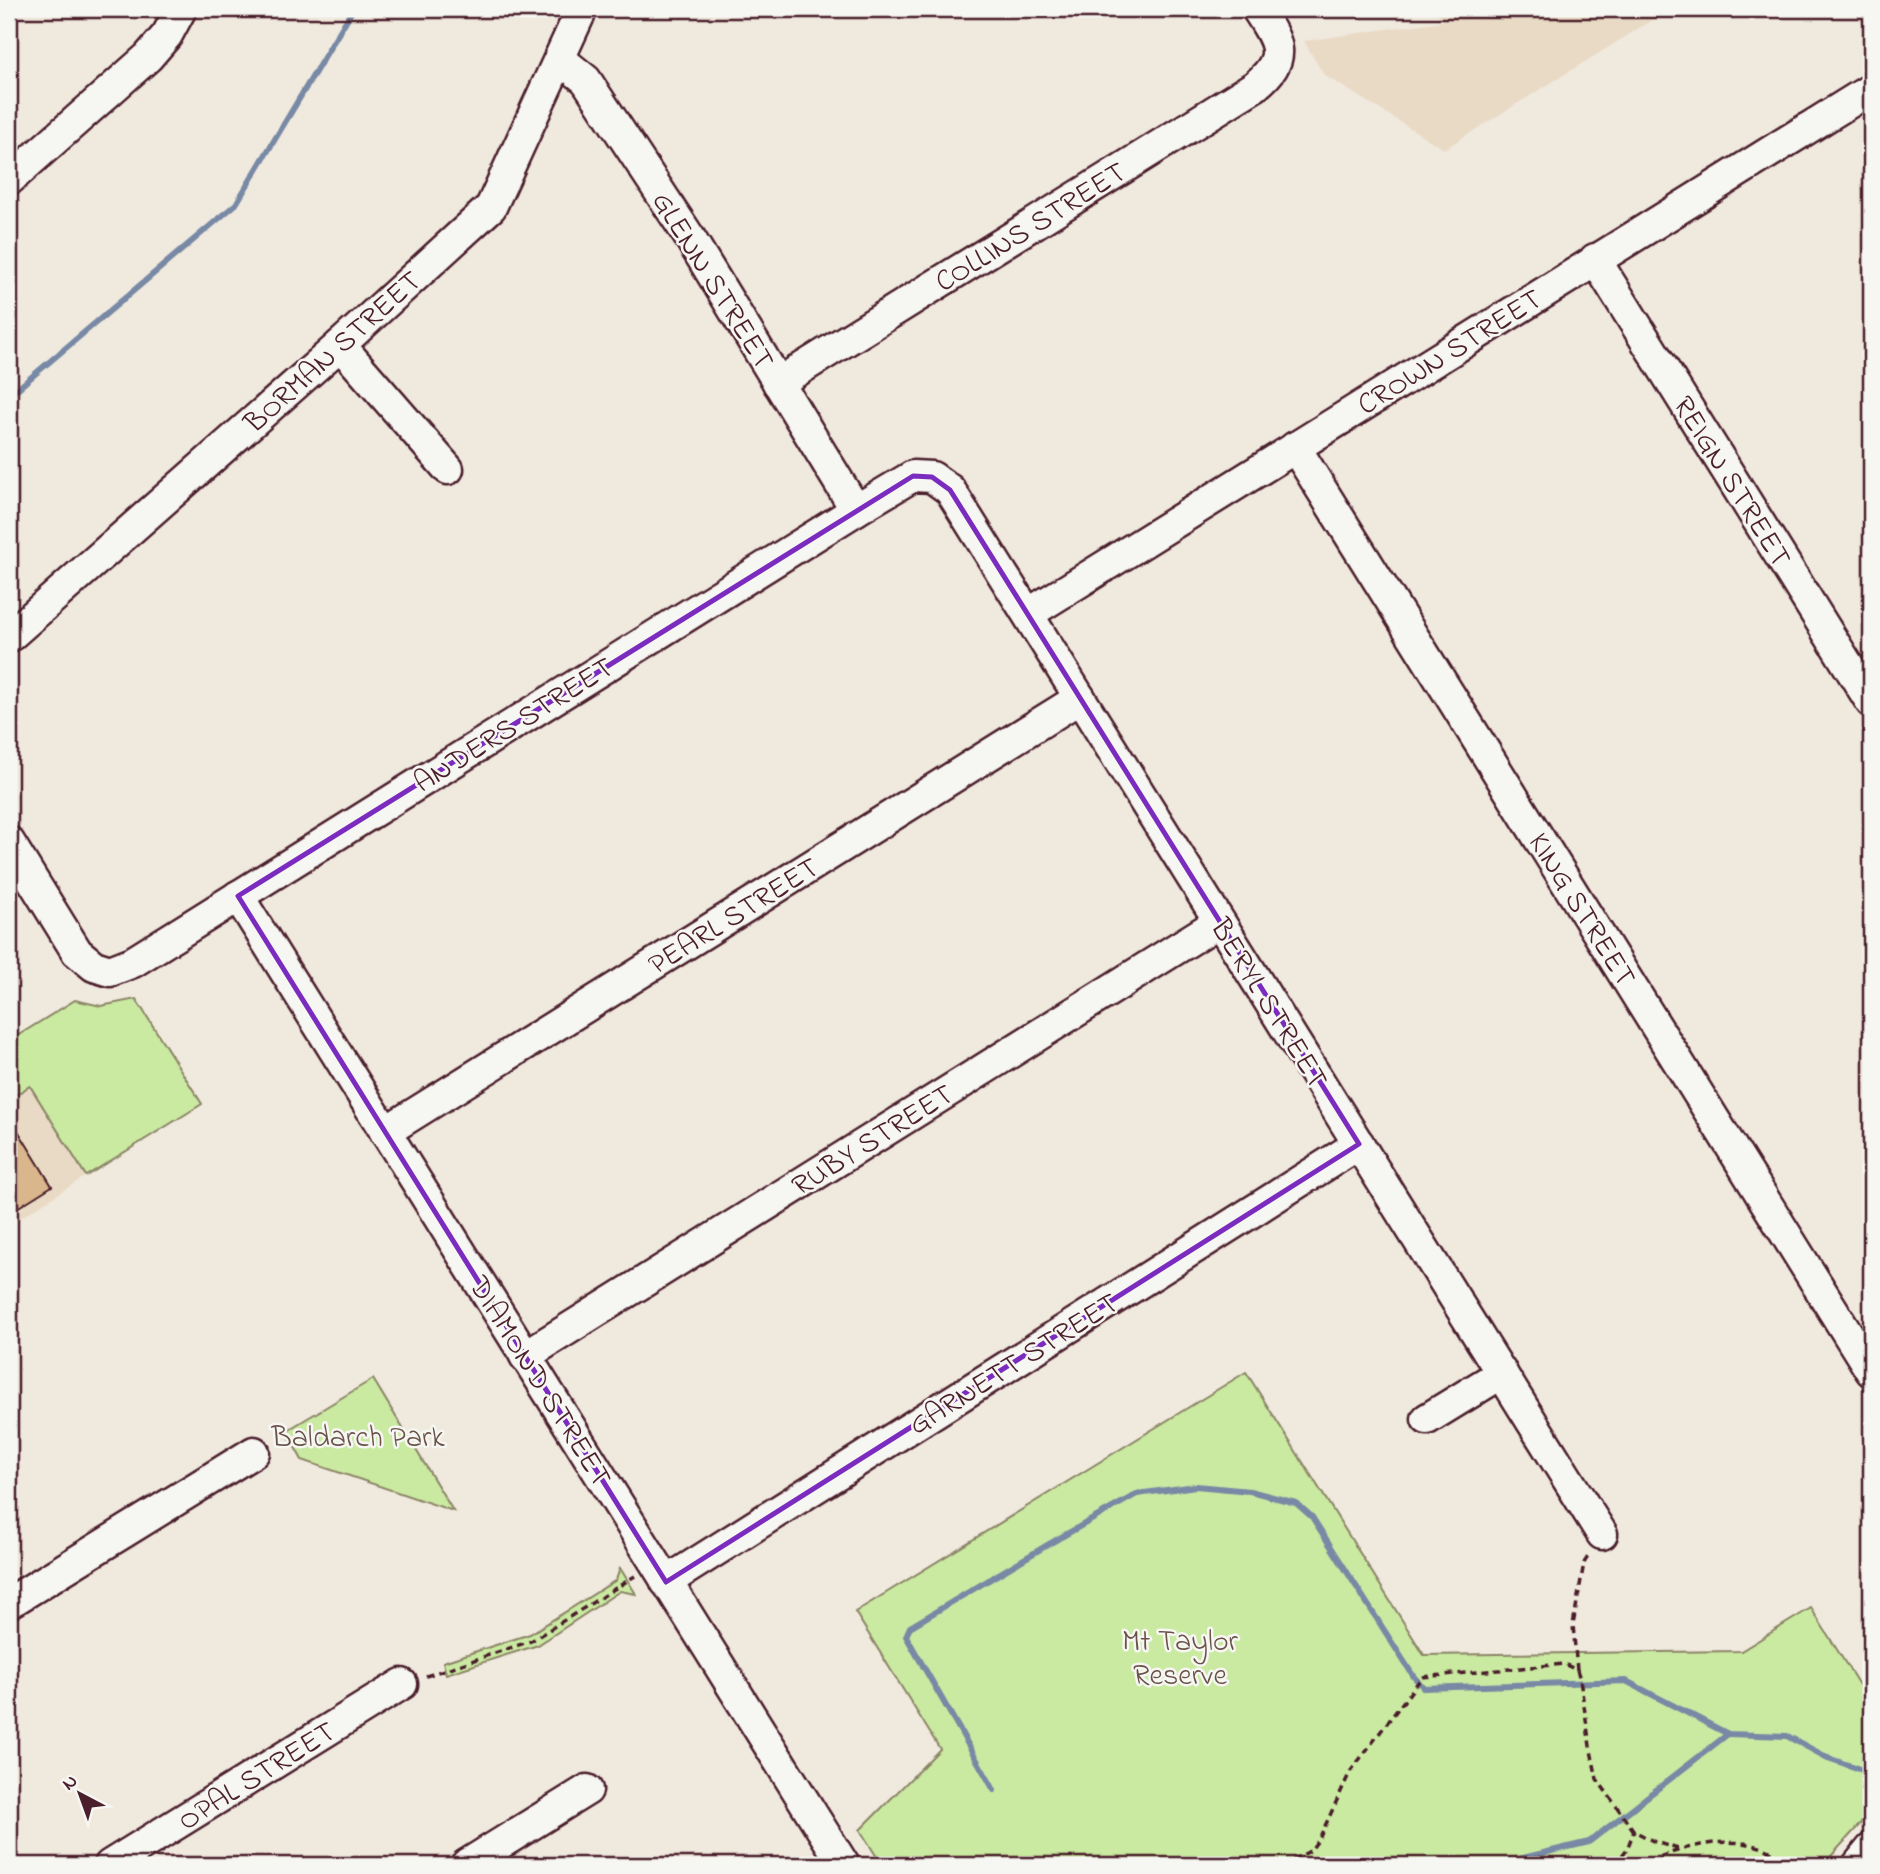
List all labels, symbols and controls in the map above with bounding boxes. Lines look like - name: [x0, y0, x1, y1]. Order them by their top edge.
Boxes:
- street label: COLLINS STREET: [927, 152, 1136, 305]
- street label: GLENN STREET: [639, 184, 784, 379]
- street label: BORMAN STREET: [235, 261, 433, 446]
- street label: CROWN STREET: [1350, 279, 1552, 428]
- street label: REIGN STREET: [1660, 388, 1801, 577]
- street label: ANDERS STREET: [406, 647, 623, 806]
- street label: KING STREET: [1515, 825, 1645, 996]
- street label: PEARL STREET: [641, 847, 829, 988]
- street label: BERYL STREET: [1197, 910, 1337, 1098]
- street label: RUBY STREET: [784, 1074, 963, 1209]
- street label: DIAMOND STREET: [455, 1268, 621, 1497]
- street label: GARNETT STREET: [901, 1283, 1128, 1448]
- park label: Baldarch Park: [270, 1417, 445, 1461]
- park label: Mt Taylor Reserve: [1122, 1621, 1239, 1699]
- street label: OPAL STREET: [170, 1711, 345, 1844]
- north arrow: [46, 1758, 116, 1828]
- text: N: [57, 1769, 84, 1797]

